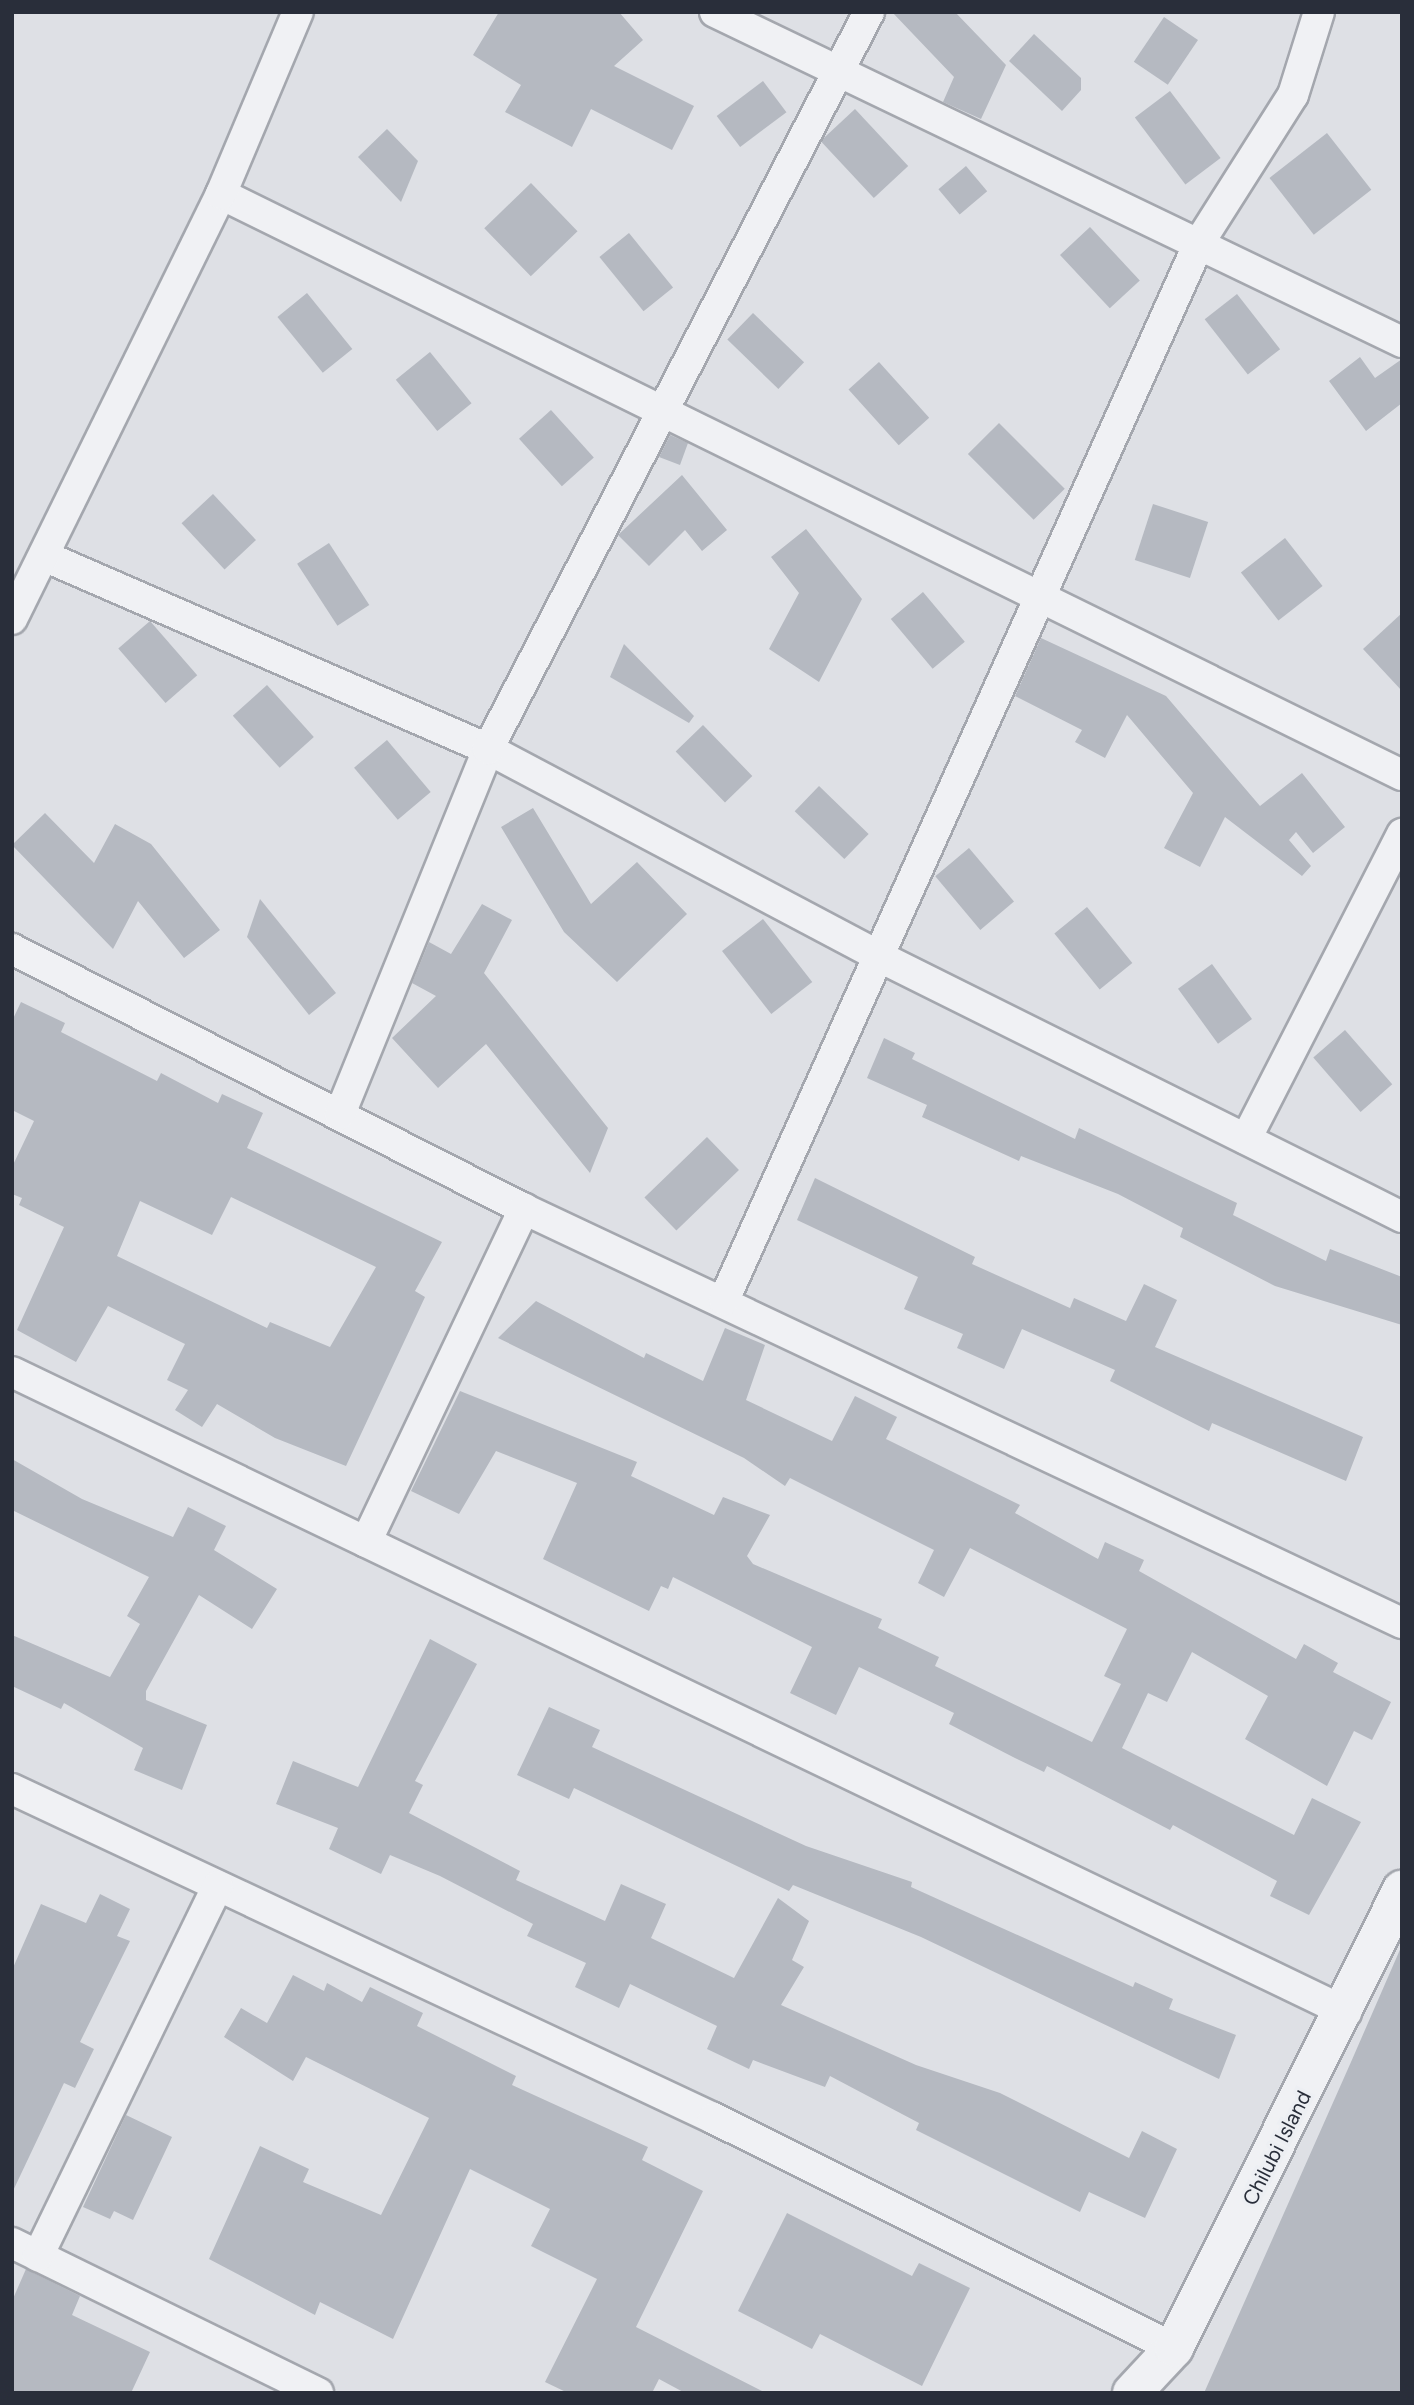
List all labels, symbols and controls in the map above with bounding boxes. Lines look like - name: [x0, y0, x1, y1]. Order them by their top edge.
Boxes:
- street label: Chilubi Island: [1237, 2086, 1317, 2210]

